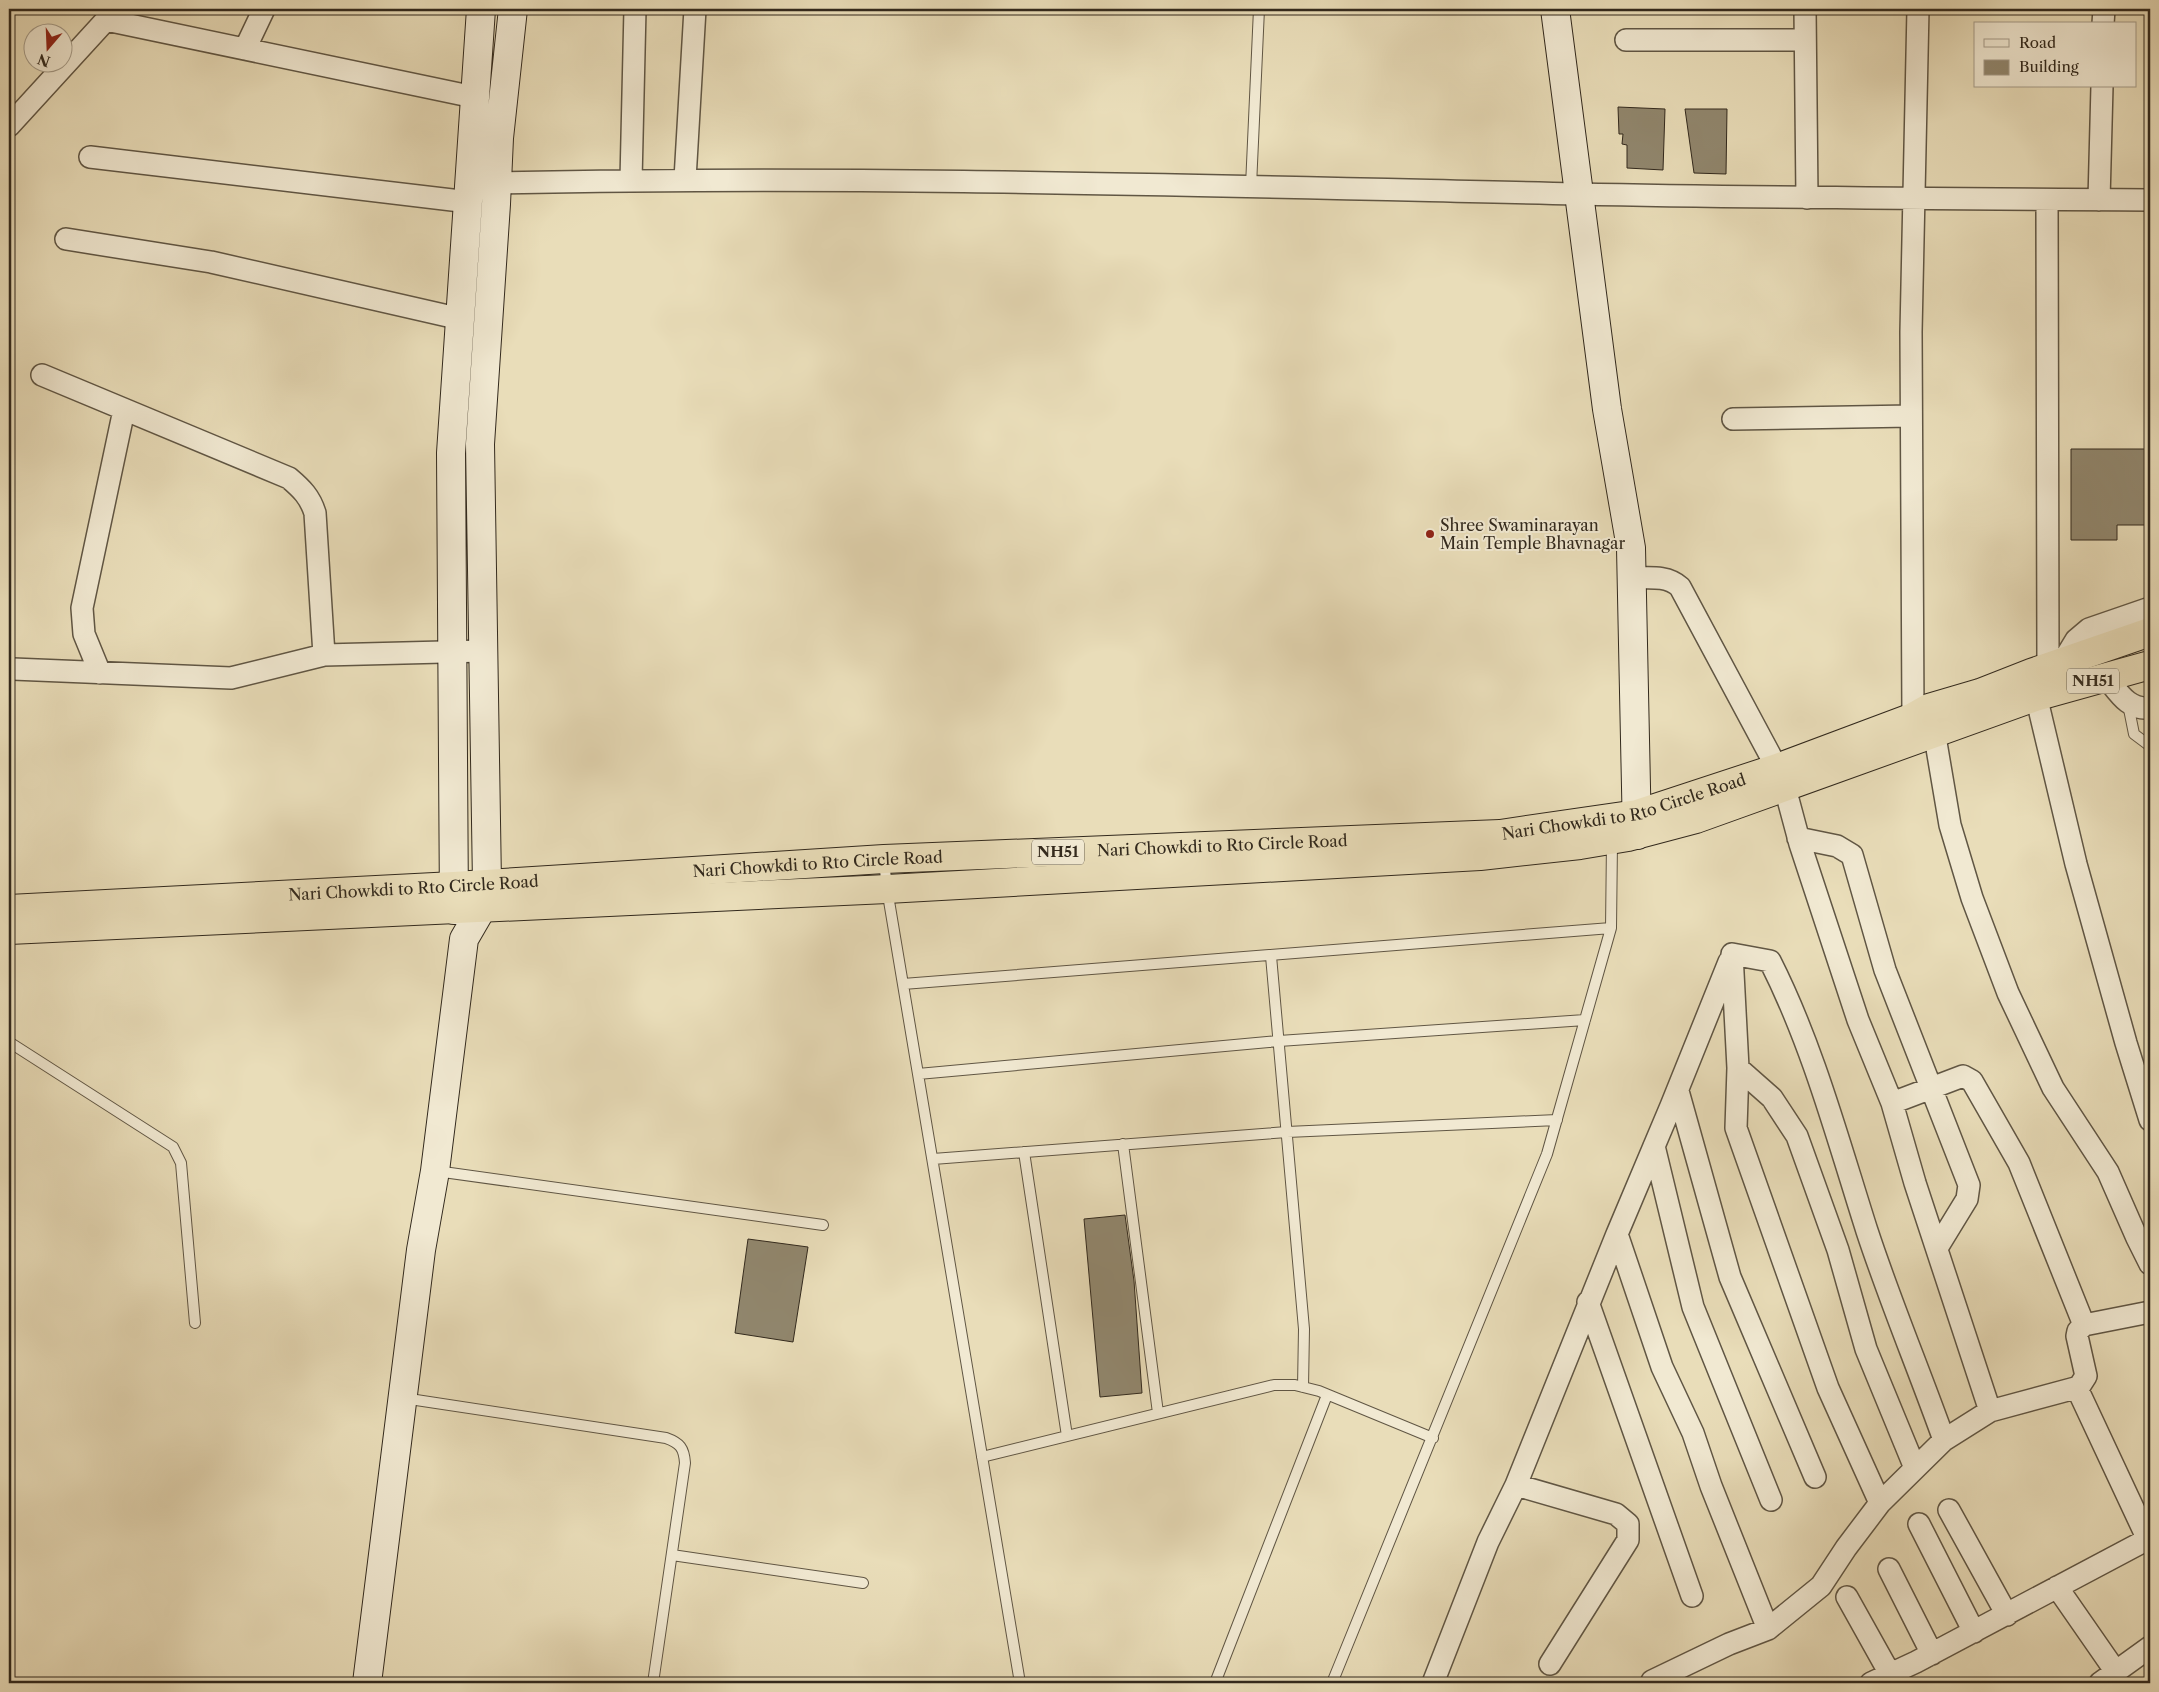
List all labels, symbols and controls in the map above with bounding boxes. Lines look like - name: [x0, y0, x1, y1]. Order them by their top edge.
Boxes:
- north arrow: [22, 22, 72, 72]
- legend: [1974, 22, 2136, 88]
- text: Road: [2019, 33, 2056, 52]
- text: N: [35, 50, 52, 71]
- text: Building: [2019, 57, 2079, 76]
- place label: Shree Swaminarayan Main Temple Bhavnagar: [1440, 515, 1625, 553]
- marker: Shree Swaminarayan Main Temple Bhavnagar: [1424, 528, 1436, 540]
- road number: NH51: [2067, 668, 2119, 694]
- street label: Nari Chowkdi to Rto Circle Road: [1500, 769, 1749, 844]
- street label: Nari Chowkdi to Rto Circle Road: [1097, 830, 1348, 860]
- road number: NH51: [1032, 840, 1084, 864]
- street label: Nari Chowkdi to Rto Circle Road: [692, 847, 943, 881]
- street label: Nari Chowkdi to Rto Circle Road: [288, 871, 539, 905]

